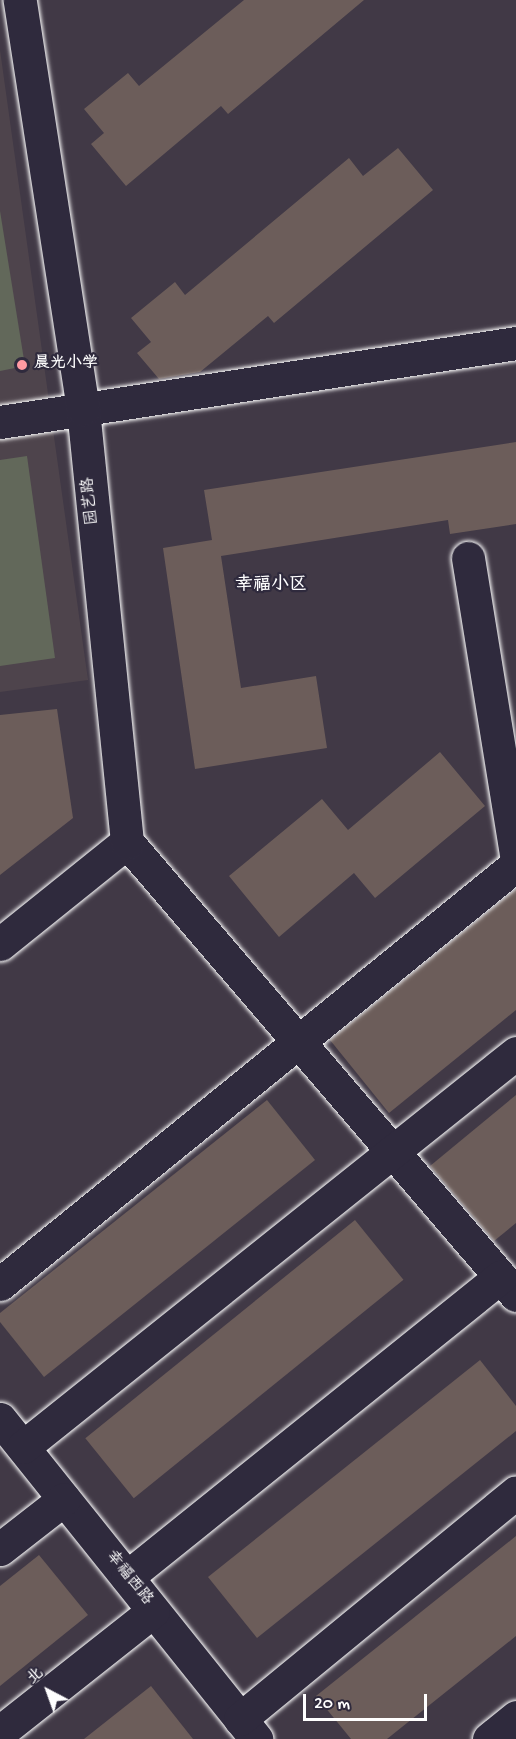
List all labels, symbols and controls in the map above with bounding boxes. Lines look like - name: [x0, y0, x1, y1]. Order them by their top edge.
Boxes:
- place label: 晨光小学: [34, 355, 98, 375]
- marker: 晨光小学: [15, 358, 29, 372]
- street label: 园艺路: [80, 476, 104, 526]
- district label: 幸福小区: [235, 575, 307, 597]
- street label: 幸福西路: [100, 1548, 156, 1610]
- north arrow: [18, 1661, 78, 1721]
- text: 北: [24, 1665, 48, 1689]
- scale bar: [306, 1682, 430, 1720]
- text: 20 m: [314, 1694, 350, 1715]

